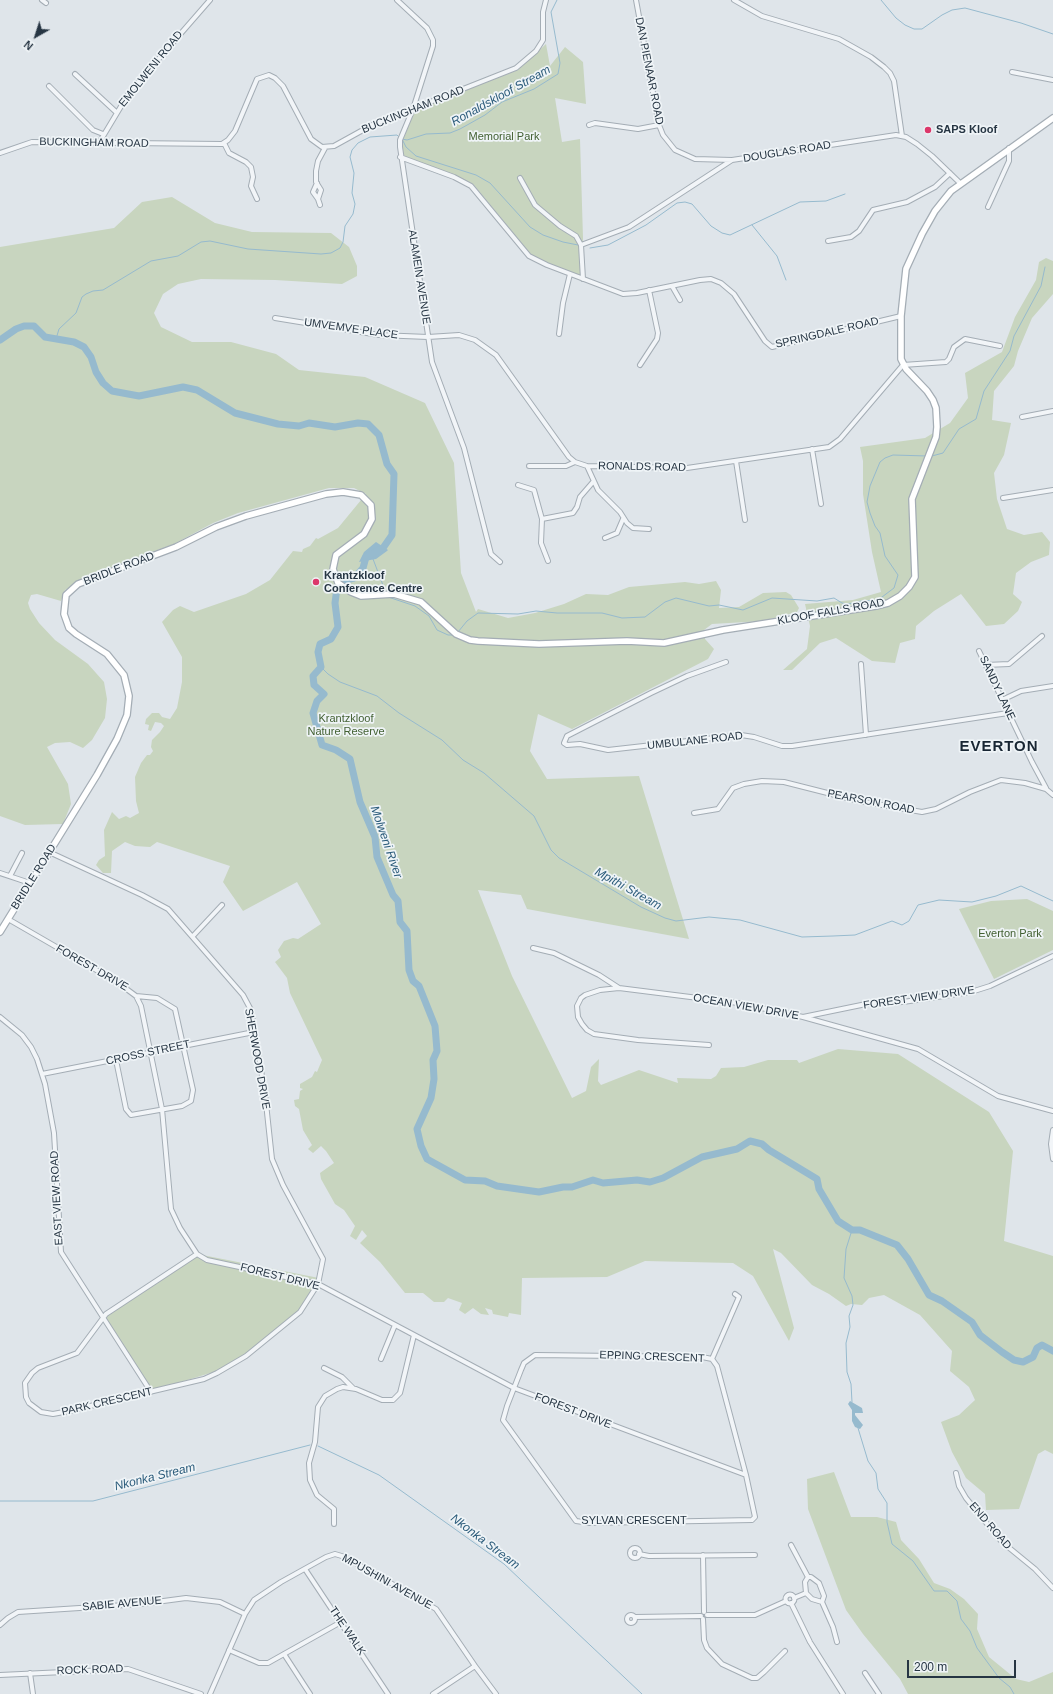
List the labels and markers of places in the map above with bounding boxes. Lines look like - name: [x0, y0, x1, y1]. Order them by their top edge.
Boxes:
- place label: SAPS Kloof: [936, 123, 997, 137]
- marker: SAPS Kloof: [923, 125, 933, 135]
- place label: Krantzkloof Conference Centre: [324, 569, 422, 595]
- marker: Krantzkloof Conference Centre: [311, 577, 321, 587]

